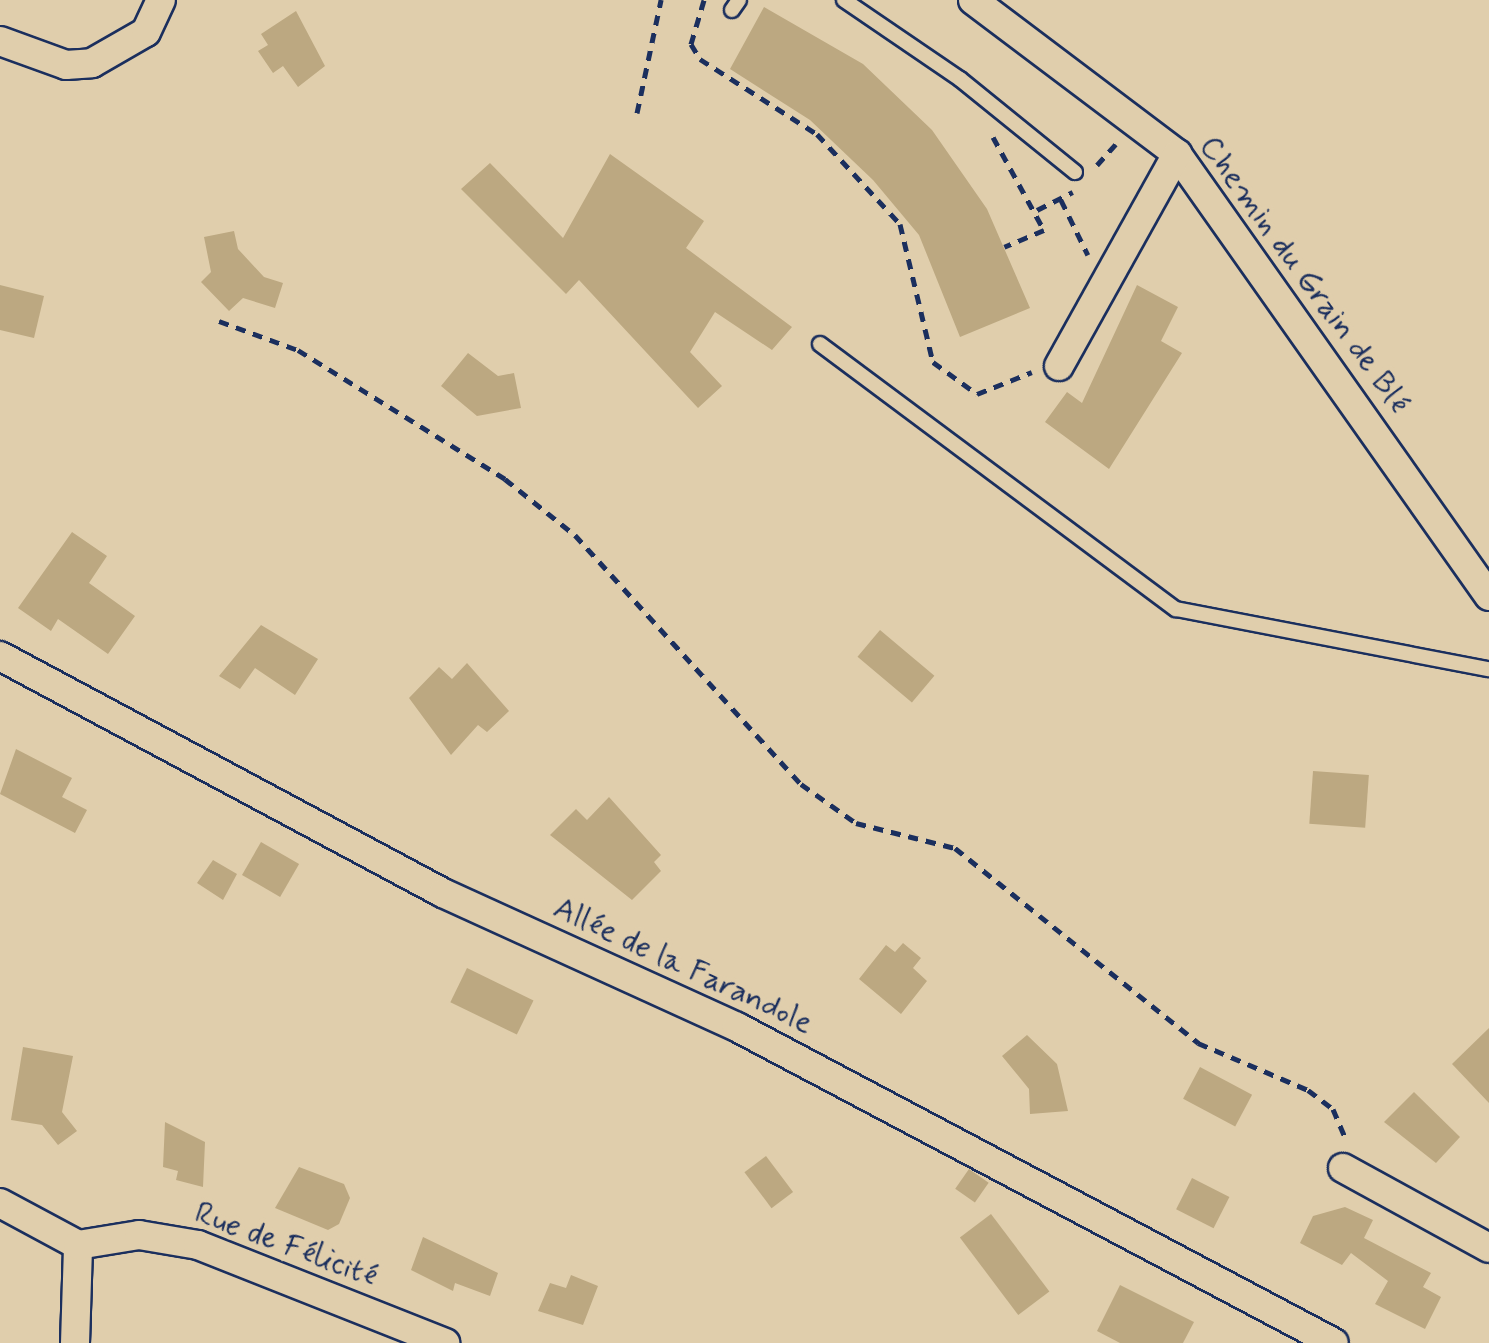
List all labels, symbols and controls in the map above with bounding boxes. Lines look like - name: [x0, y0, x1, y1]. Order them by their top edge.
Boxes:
- street label: Chemin du Grain de Blé: [1191, 129, 1417, 421]
- street label: Allée de la Farandole: [547, 889, 819, 1043]
- street label: Rue de Félicité: [189, 1194, 383, 1296]

